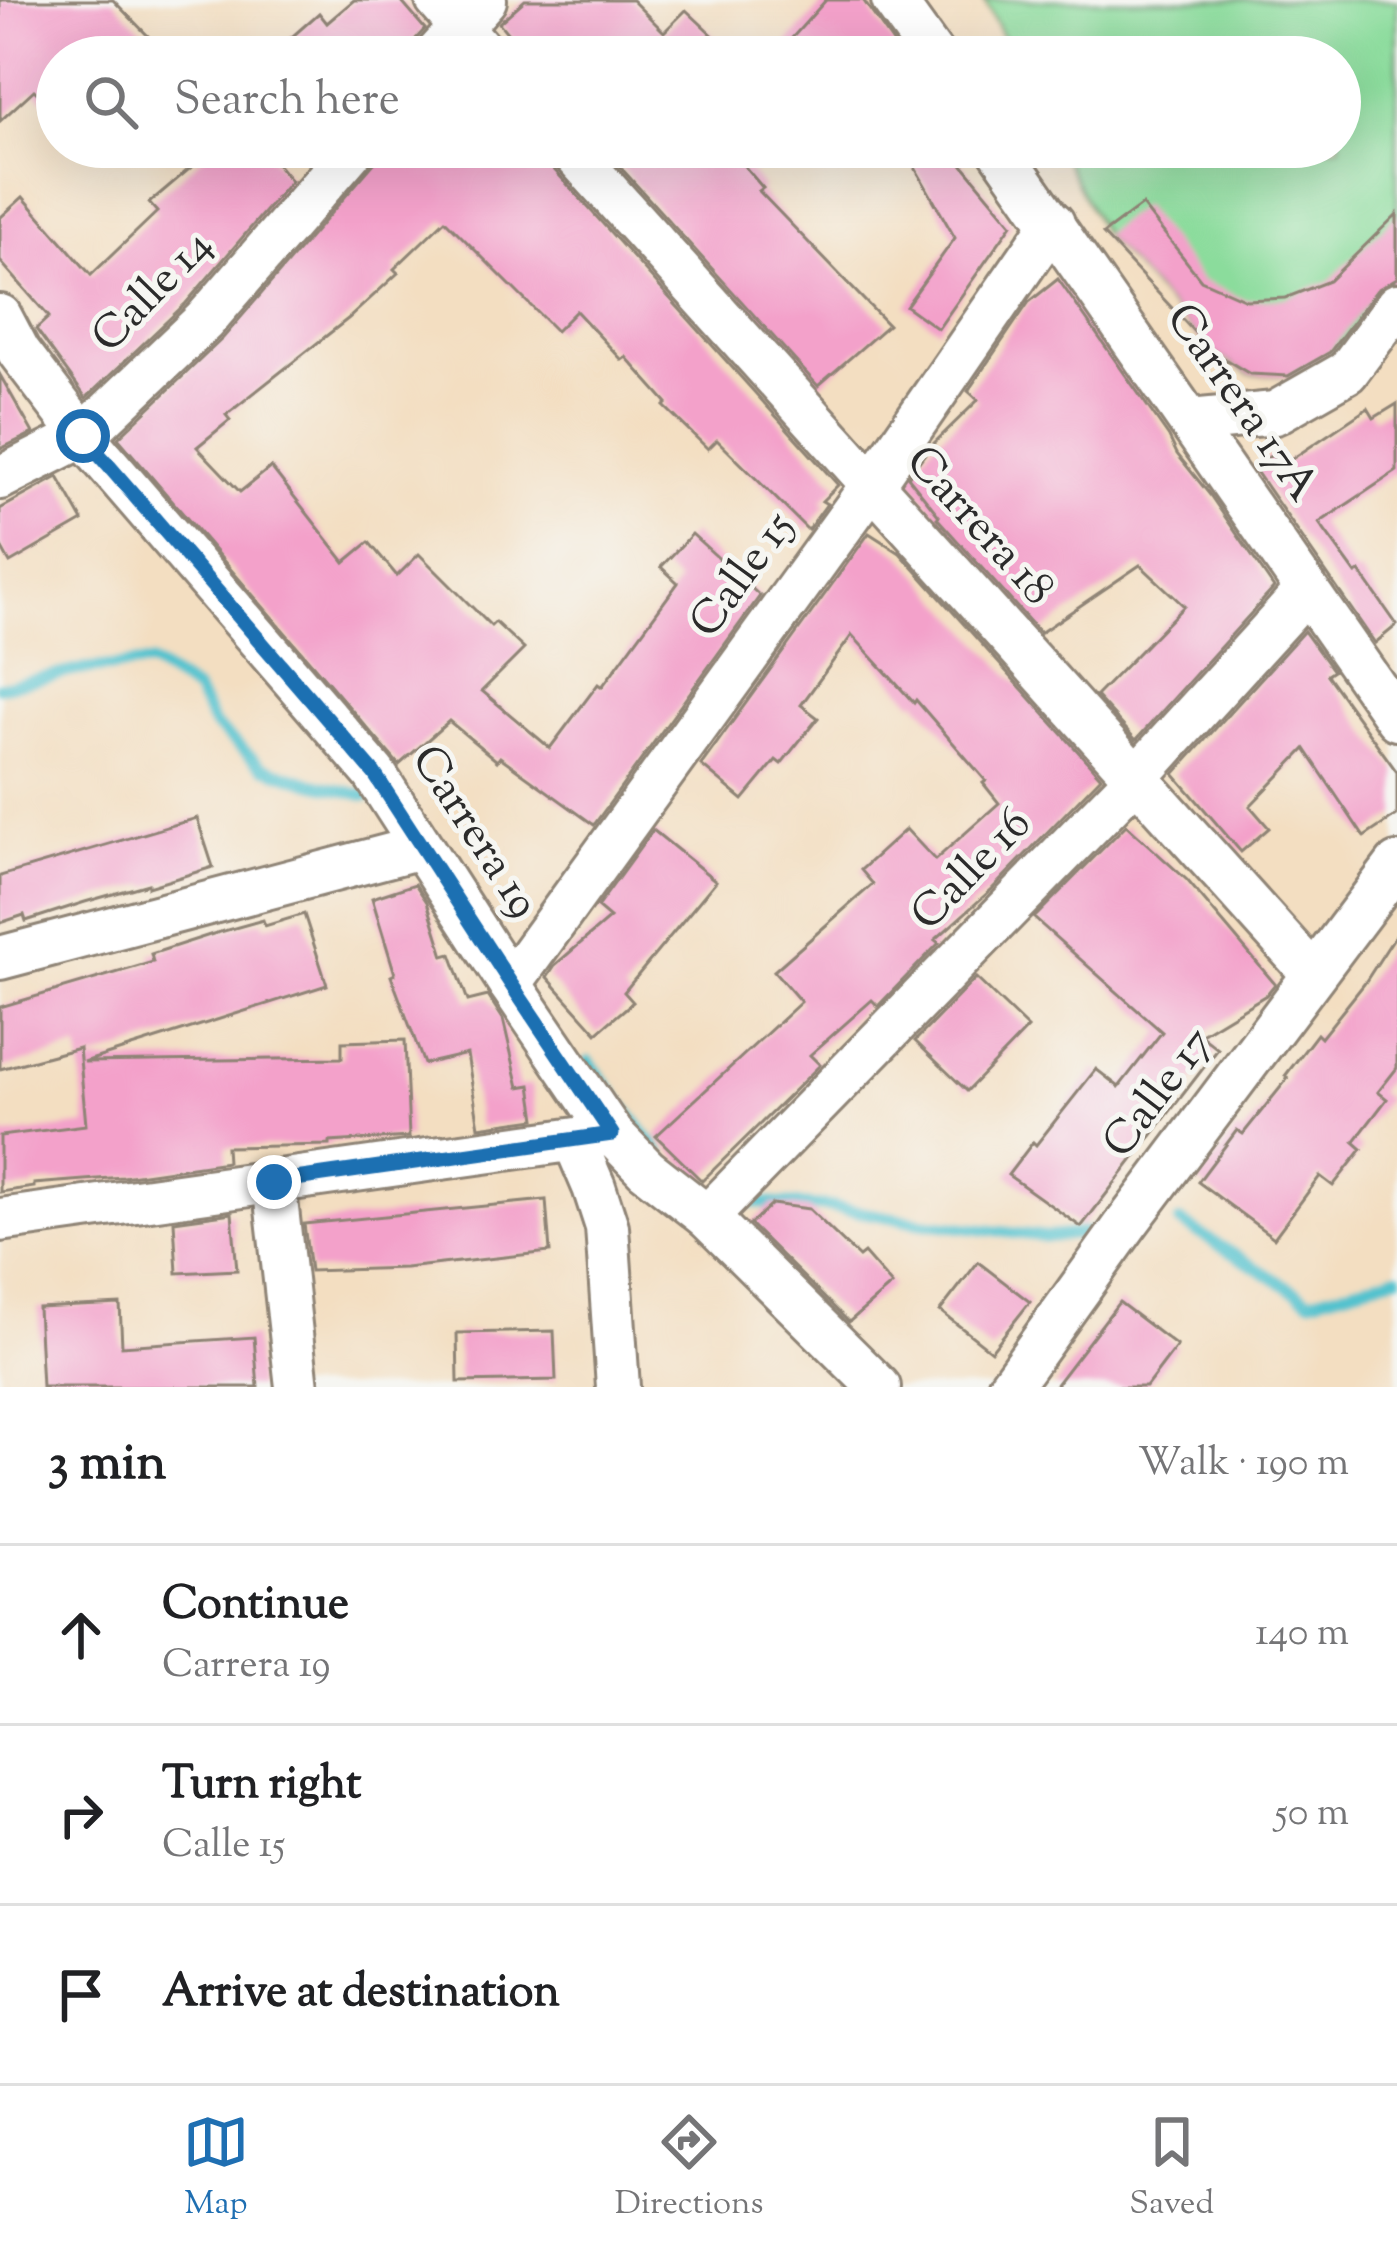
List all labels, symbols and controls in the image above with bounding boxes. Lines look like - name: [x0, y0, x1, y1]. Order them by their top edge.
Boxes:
- search box: [36, 36, 1361, 168]
- icon: search: [78, 69, 144, 135]
- text: Search here: [174, 70, 400, 135]
- street label: Calle 14: [79, 217, 229, 369]
- street label: Carrera 17A: [1148, 292, 1332, 516]
- route start: [56, 409, 110, 463]
- street label: Carrera 18: [888, 433, 1068, 621]
- street label: Calle 15: [676, 499, 812, 653]
- street label: Carrera 19: [393, 734, 553, 932]
- street label: Calle 16: [898, 795, 1048, 947]
- street label: Calle 17: [1089, 1015, 1231, 1173]
- route end: [247, 1155, 301, 1209]
- text: 3 min: [48, 1429, 166, 1502]
- text: Walk · 190 m: [1138, 1437, 1349, 1493]
- text: Continue: [162, 1574, 349, 1639]
- icon: ahead: [48, 1602, 114, 1668]
- text: 140 m: [1255, 1607, 1349, 1663]
- text: Carrera 19: [162, 1639, 330, 1695]
- text: Turn right: [162, 1754, 361, 1819]
- icon: right: [48, 1782, 114, 1848]
- text: 50 m: [1274, 1787, 1349, 1843]
- text: Calle 15: [162, 1819, 285, 1875]
- icon: arrive: [48, 1962, 114, 2028]
- text: Arrive at destination: [162, 1962, 560, 2027]
- tab: Map: [183, 2109, 249, 2229]
- tab: Directions: [615, 2109, 764, 2229]
- tab: Saved: [1129, 2109, 1214, 2229]

